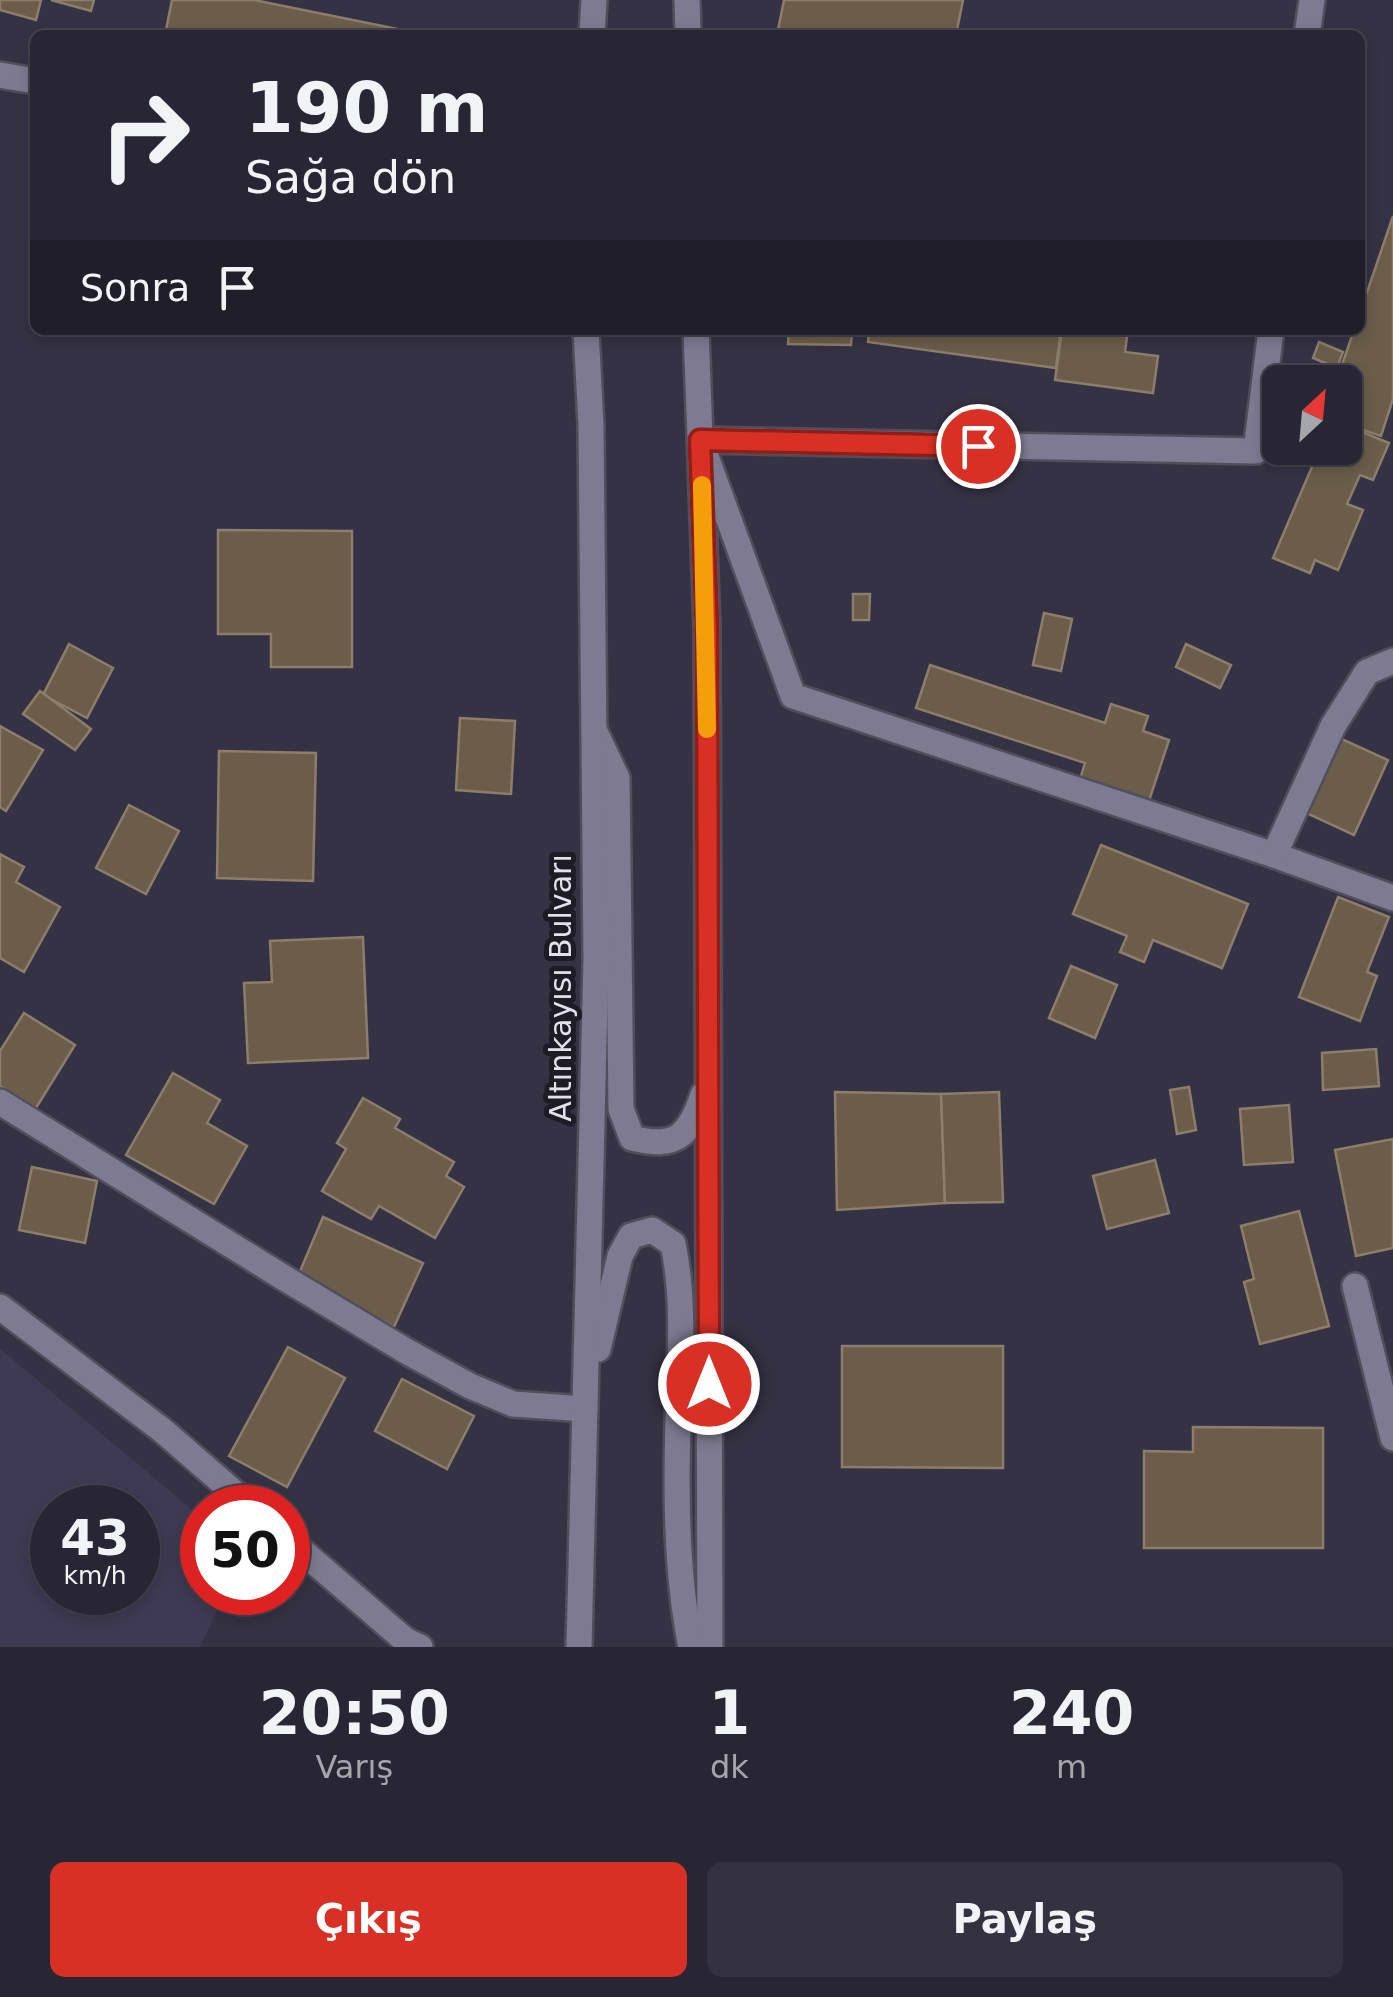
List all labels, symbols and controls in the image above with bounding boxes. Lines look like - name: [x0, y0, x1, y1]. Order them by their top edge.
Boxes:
- text: 190 m: [245, 67, 488, 149]
- icon: right: [80, 70, 210, 200]
- text: Sağa dön: [245, 151, 456, 204]
- icon: arrive: [210, 260, 265, 315]
- text: Sonra: [80, 266, 190, 310]
- north arrow: [1262, 365, 1362, 465]
- map controls: [1262, 365, 1362, 465]
- pin: [936, 404, 1021, 489]
- icon: arrive: [951, 419, 1006, 474]
- street label: Altınkayısı Bulvarı: [543, 854, 578, 1122]
- position arrow: [657, 1332, 761, 1436]
- speed limit sign: 50: [180, 1485, 310, 1615]
- text: 43: [60, 1509, 130, 1567]
- text: km/h: [63, 1561, 127, 1590]
- text: 20:50: [259, 1678, 450, 1748]
- text: 1: [709, 1678, 750, 1748]
- text: 240: [1009, 1678, 1134, 1748]
- text: Varış: [315, 1748, 393, 1786]
- text: dk: [710, 1748, 749, 1786]
- text: m: [1056, 1748, 1087, 1786]
- button: Çıkış: [50, 1862, 687, 1977]
- button: Paylaş: [707, 1862, 1343, 1977]

